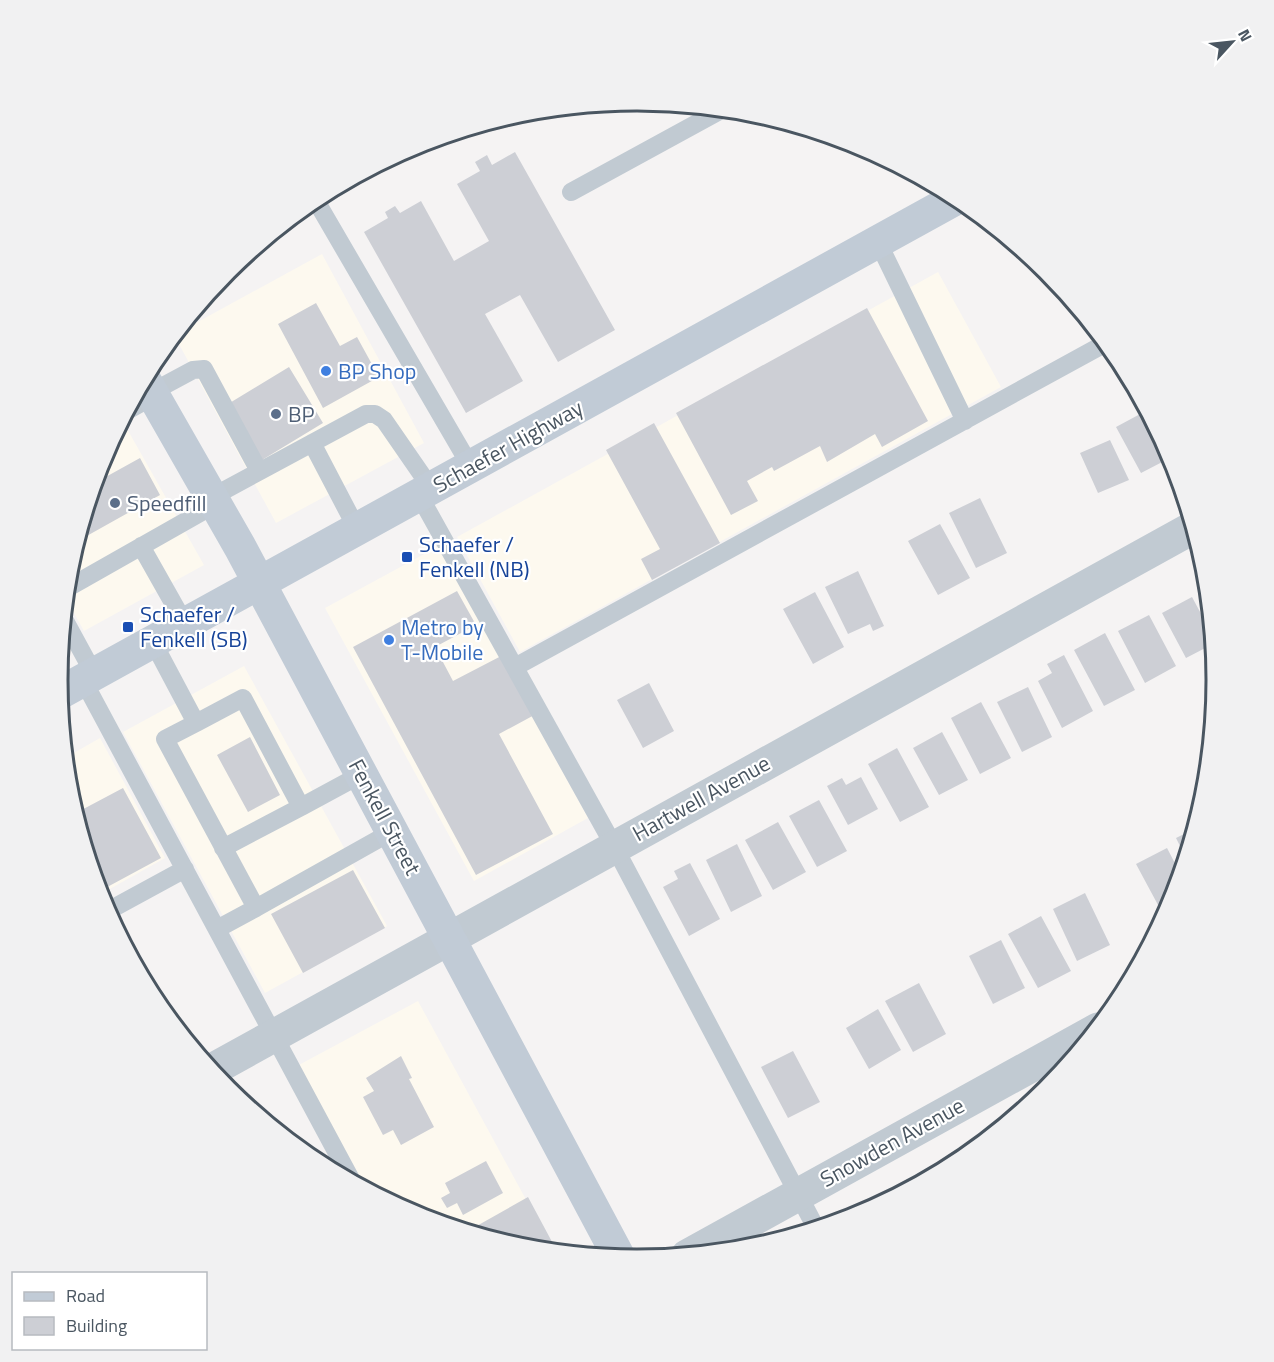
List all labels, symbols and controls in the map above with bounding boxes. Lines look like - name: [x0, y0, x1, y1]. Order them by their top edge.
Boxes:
- north arrow: [1202, 12, 1262, 72]
- text: N: [1232, 25, 1259, 46]
- place label: BP Shop: [338, 354, 416, 388]
- marker: BP Shop: [319, 364, 333, 378]
- street label: Schaefer Highway: [427, 390, 590, 501]
- place label: BP: [288, 397, 315, 431]
- marker: BP: [269, 407, 283, 421]
- place label: Speedfill: [127, 486, 207, 520]
- marker: Speedfill: [108, 496, 122, 510]
- place label: Schaefer / Fenkell (NB): [419, 527, 530, 586]
- marker: Schaefer / Fenkell (NB): [400, 550, 414, 564]
- place label: Schaefer / Fenkell (SB): [140, 597, 248, 656]
- place label: Metro by T-Mobile: [401, 610, 484, 669]
- marker: Schaefer / Fenkell (SB): [121, 620, 135, 634]
- marker: Metro by T-Mobile: [382, 633, 396, 647]
- street label: Hartwell Avenue: [626, 746, 776, 850]
- street label: Fenkell Street: [340, 753, 430, 881]
- street label: Snowden Avenue: [814, 1088, 970, 1196]
- legend: [12, 1272, 207, 1350]
- text: Road: [66, 1282, 105, 1309]
- text: Building: [66, 1312, 127, 1339]

